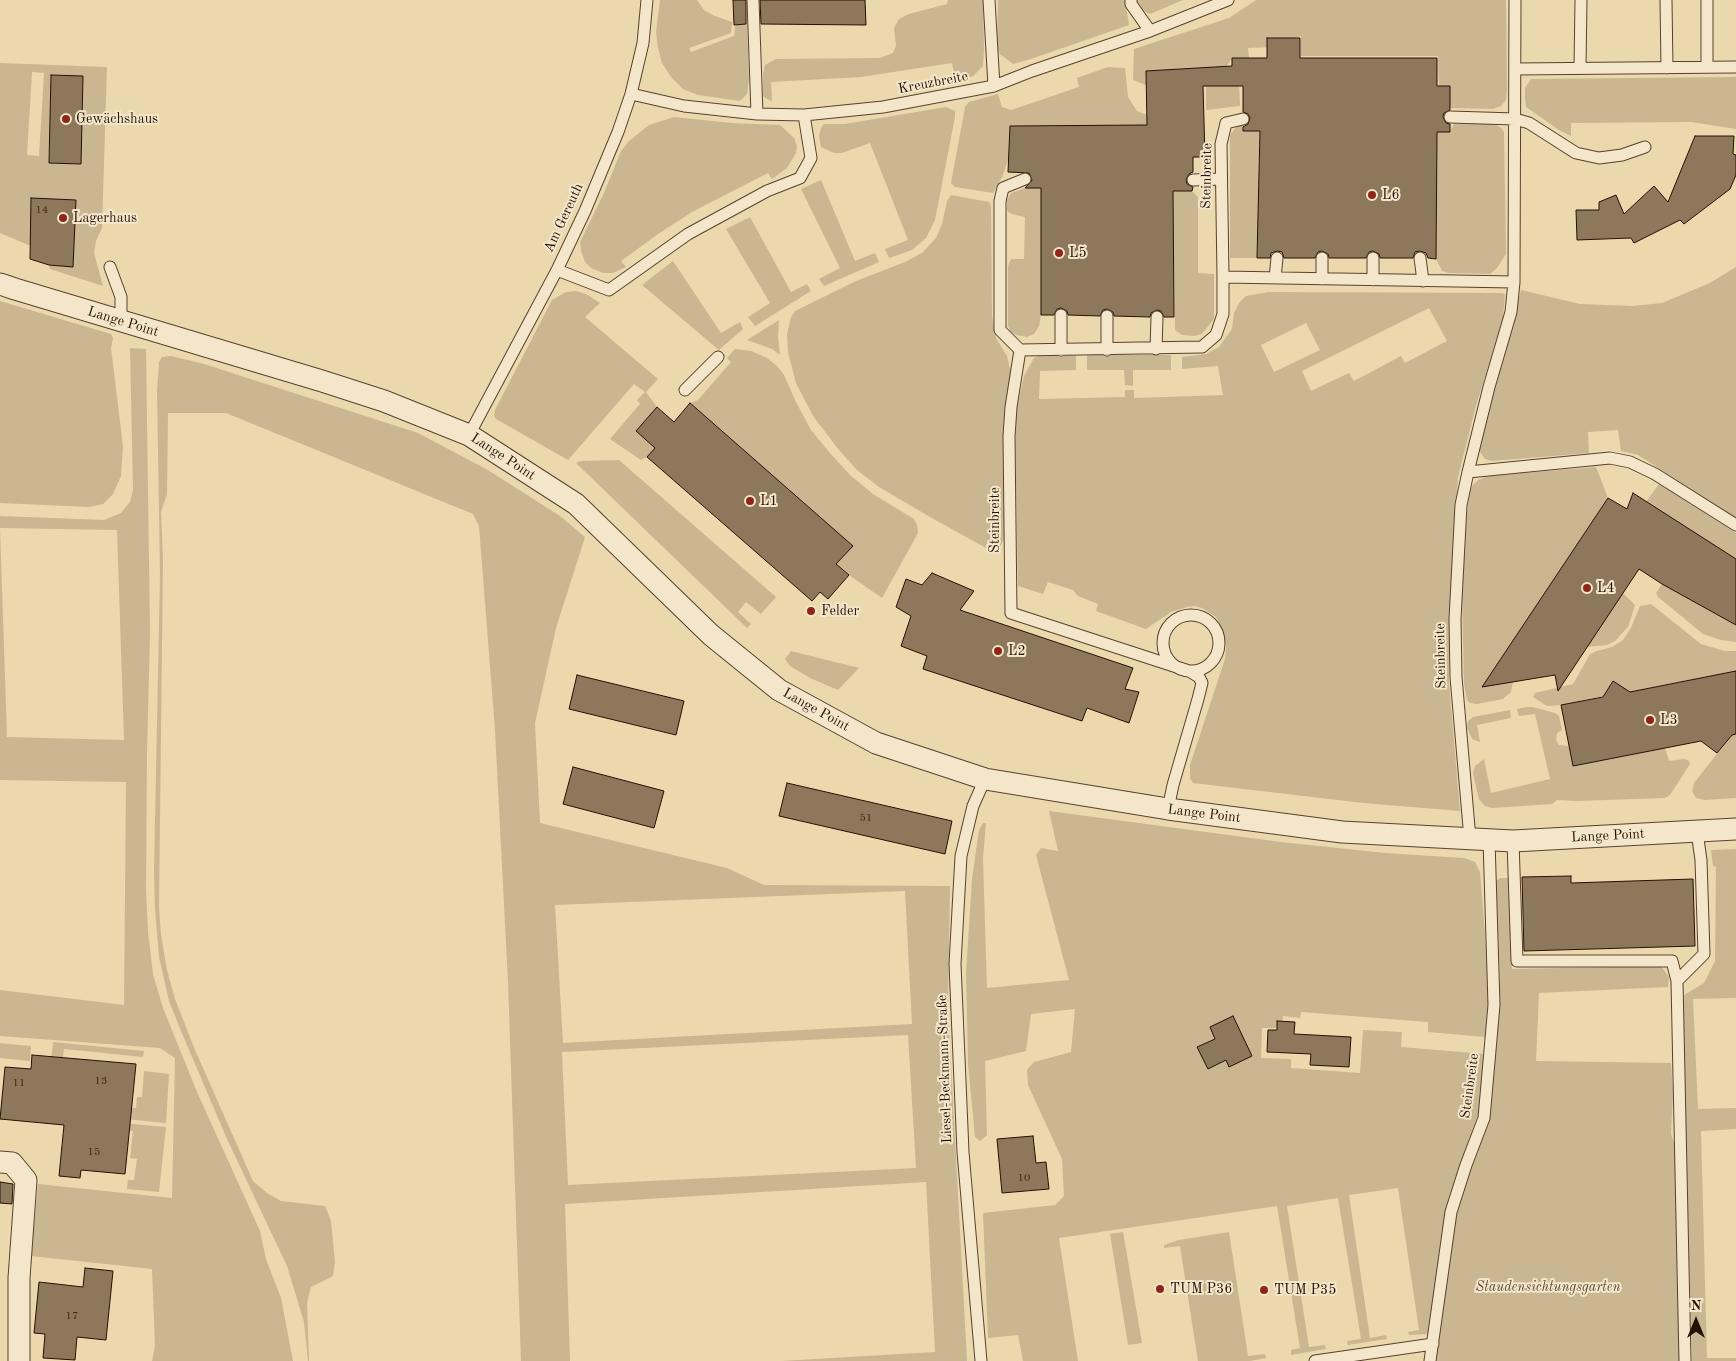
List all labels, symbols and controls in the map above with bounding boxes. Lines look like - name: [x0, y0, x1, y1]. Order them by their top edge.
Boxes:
- street label: Kreuzbreite: [897, 68, 969, 98]
- place label: Gewächshaus: [76, 111, 158, 127]
- marker: Gewächshaus: [60, 113, 72, 125]
- street label: Steinbreite: [1198, 143, 1216, 209]
- street label: Am Gereuth: [541, 181, 587, 255]
- place label: L6: [1382, 187, 1399, 203]
- marker: L6: [1366, 189, 1378, 201]
- house number: 14: [36, 203, 48, 217]
- place label: Lagerhaus: [73, 210, 137, 226]
- marker: Lagerhaus: [57, 212, 69, 224]
- place label: L5: [1069, 245, 1086, 261]
- marker: L5: [1053, 247, 1065, 259]
- street label: Lange Point: [85, 303, 161, 341]
- street label: Lange Point: [467, 430, 539, 484]
- street label: Steinbreite: [987, 487, 1003, 553]
- place label: L1: [760, 493, 777, 509]
- marker: L1: [744, 495, 756, 507]
- place label: L4: [1597, 580, 1614, 596]
- marker: L4: [1581, 582, 1593, 594]
- place label: Felder: [821, 603, 859, 619]
- marker: Felder: [805, 605, 817, 617]
- street label: Steinbreite: [1432, 623, 1450, 689]
- place label: L2: [1008, 643, 1025, 659]
- marker: L2: [992, 645, 1004, 657]
- street label: Lange Point: [780, 685, 852, 735]
- place label: L3: [1660, 712, 1677, 728]
- marker: L3: [1644, 714, 1656, 726]
- street label: Lange Point: [1166, 801, 1242, 827]
- house number: 51: [860, 811, 872, 825]
- street label: Lange Point: [1571, 826, 1645, 846]
- street label: Liesel-Beckmann-Straße: [934, 994, 956, 1144]
- street label: Steinbreite: [1457, 1052, 1483, 1120]
- house number: 13: [95, 1074, 107, 1088]
- house number: 11: [13, 1076, 25, 1090]
- house number: 15: [88, 1145, 100, 1159]
- house number: 10: [1018, 1171, 1030, 1185]
- park label: Staudensichtungsgarten: [1475, 1279, 1621, 1295]
- place label: TUM P36: [1170, 1281, 1232, 1297]
- place label: TUM P35: [1274, 1282, 1336, 1298]
- marker: TUM P36: [1154, 1283, 1166, 1295]
- marker: TUM P35: [1258, 1284, 1270, 1296]
- north arrow: [1671, 1296, 1721, 1346]
- text: N: [1691, 1299, 1701, 1313]
- house number: 17: [66, 1309, 78, 1323]

